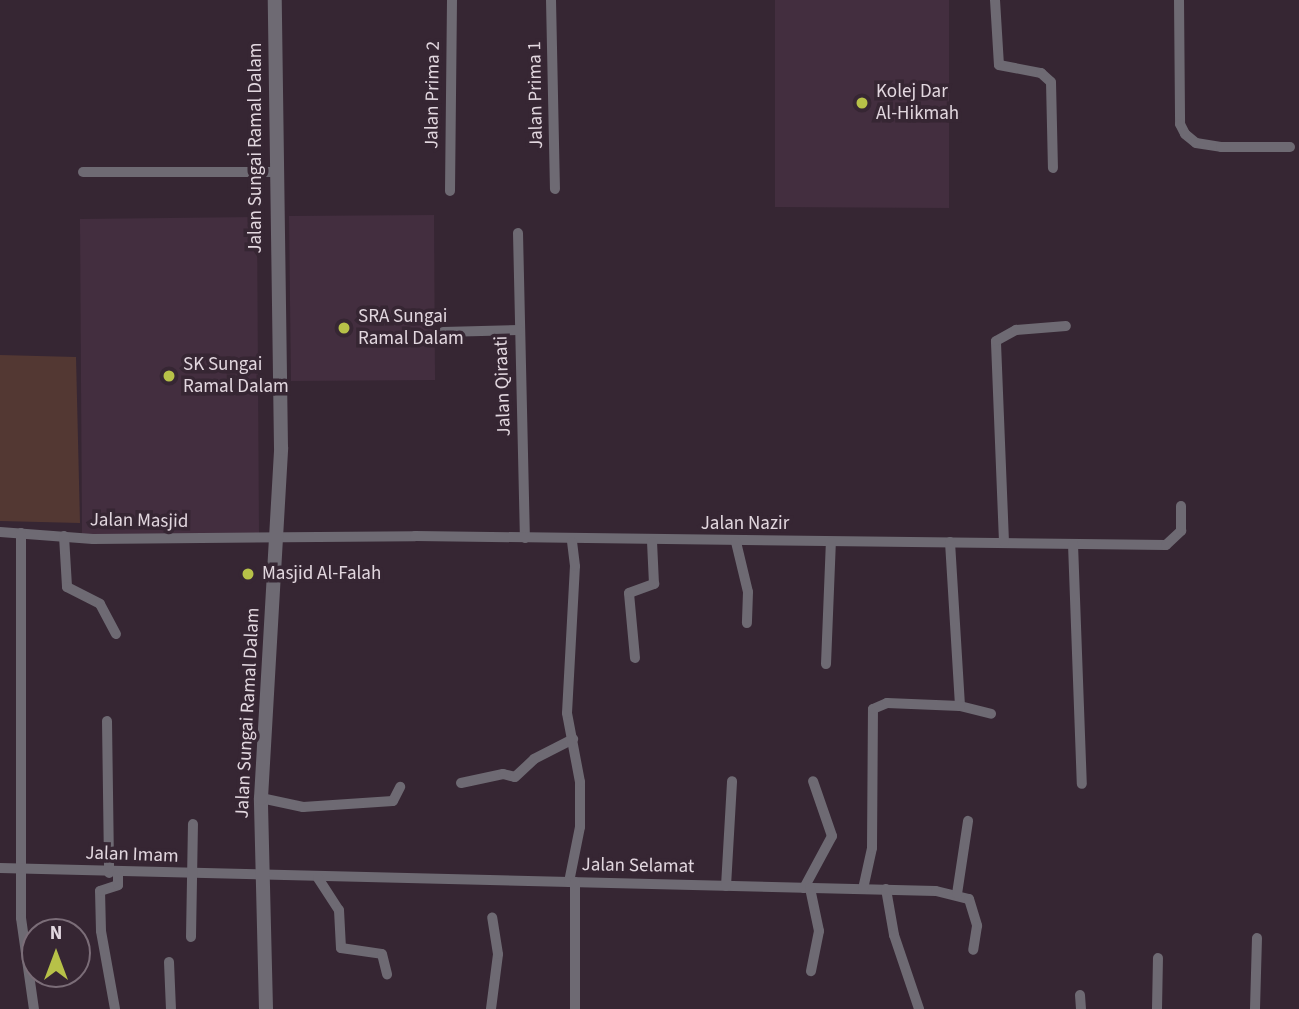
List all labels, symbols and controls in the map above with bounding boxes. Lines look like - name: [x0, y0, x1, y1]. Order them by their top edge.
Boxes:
- street label: Jalan Prima 2: [421, 41, 445, 149]
- street label: Jalan Prima 1: [524, 41, 548, 149]
- street label: Jalan Sungai Ramal Dalam: [245, 42, 267, 254]
- place label: Kolej Dar Al-Hikmah: [876, 81, 959, 125]
- marker: Kolej Dar Al-Hikmah: [854, 95, 870, 111]
- place label: SRA Sungai Ramal Dalam: [358, 306, 464, 350]
- marker: SRA Sungai Ramal Dalam: [336, 320, 352, 336]
- street label: Jalan Qiraati: [490, 335, 516, 437]
- place label: SK Sungai Ramal Dalam: [183, 354, 289, 398]
- marker: SK Sungai Ramal Dalam: [161, 368, 177, 384]
- street label: Jalan Masjid: [90, 509, 188, 533]
- street label: Jalan Nazir: [701, 513, 789, 535]
- place label: Masjid Al-Falah: [262, 563, 381, 585]
- marker: Masjid Al-Falah: [240, 566, 256, 582]
- street label: Jalan Sungai Ramal Dalam: [231, 607, 265, 819]
- street label: Jalan Imam: [85, 842, 179, 868]
- street label: Jalan Selamat: [581, 854, 695, 878]
- north arrow: [21, 918, 91, 988]
- text: N: [50, 920, 62, 947]

